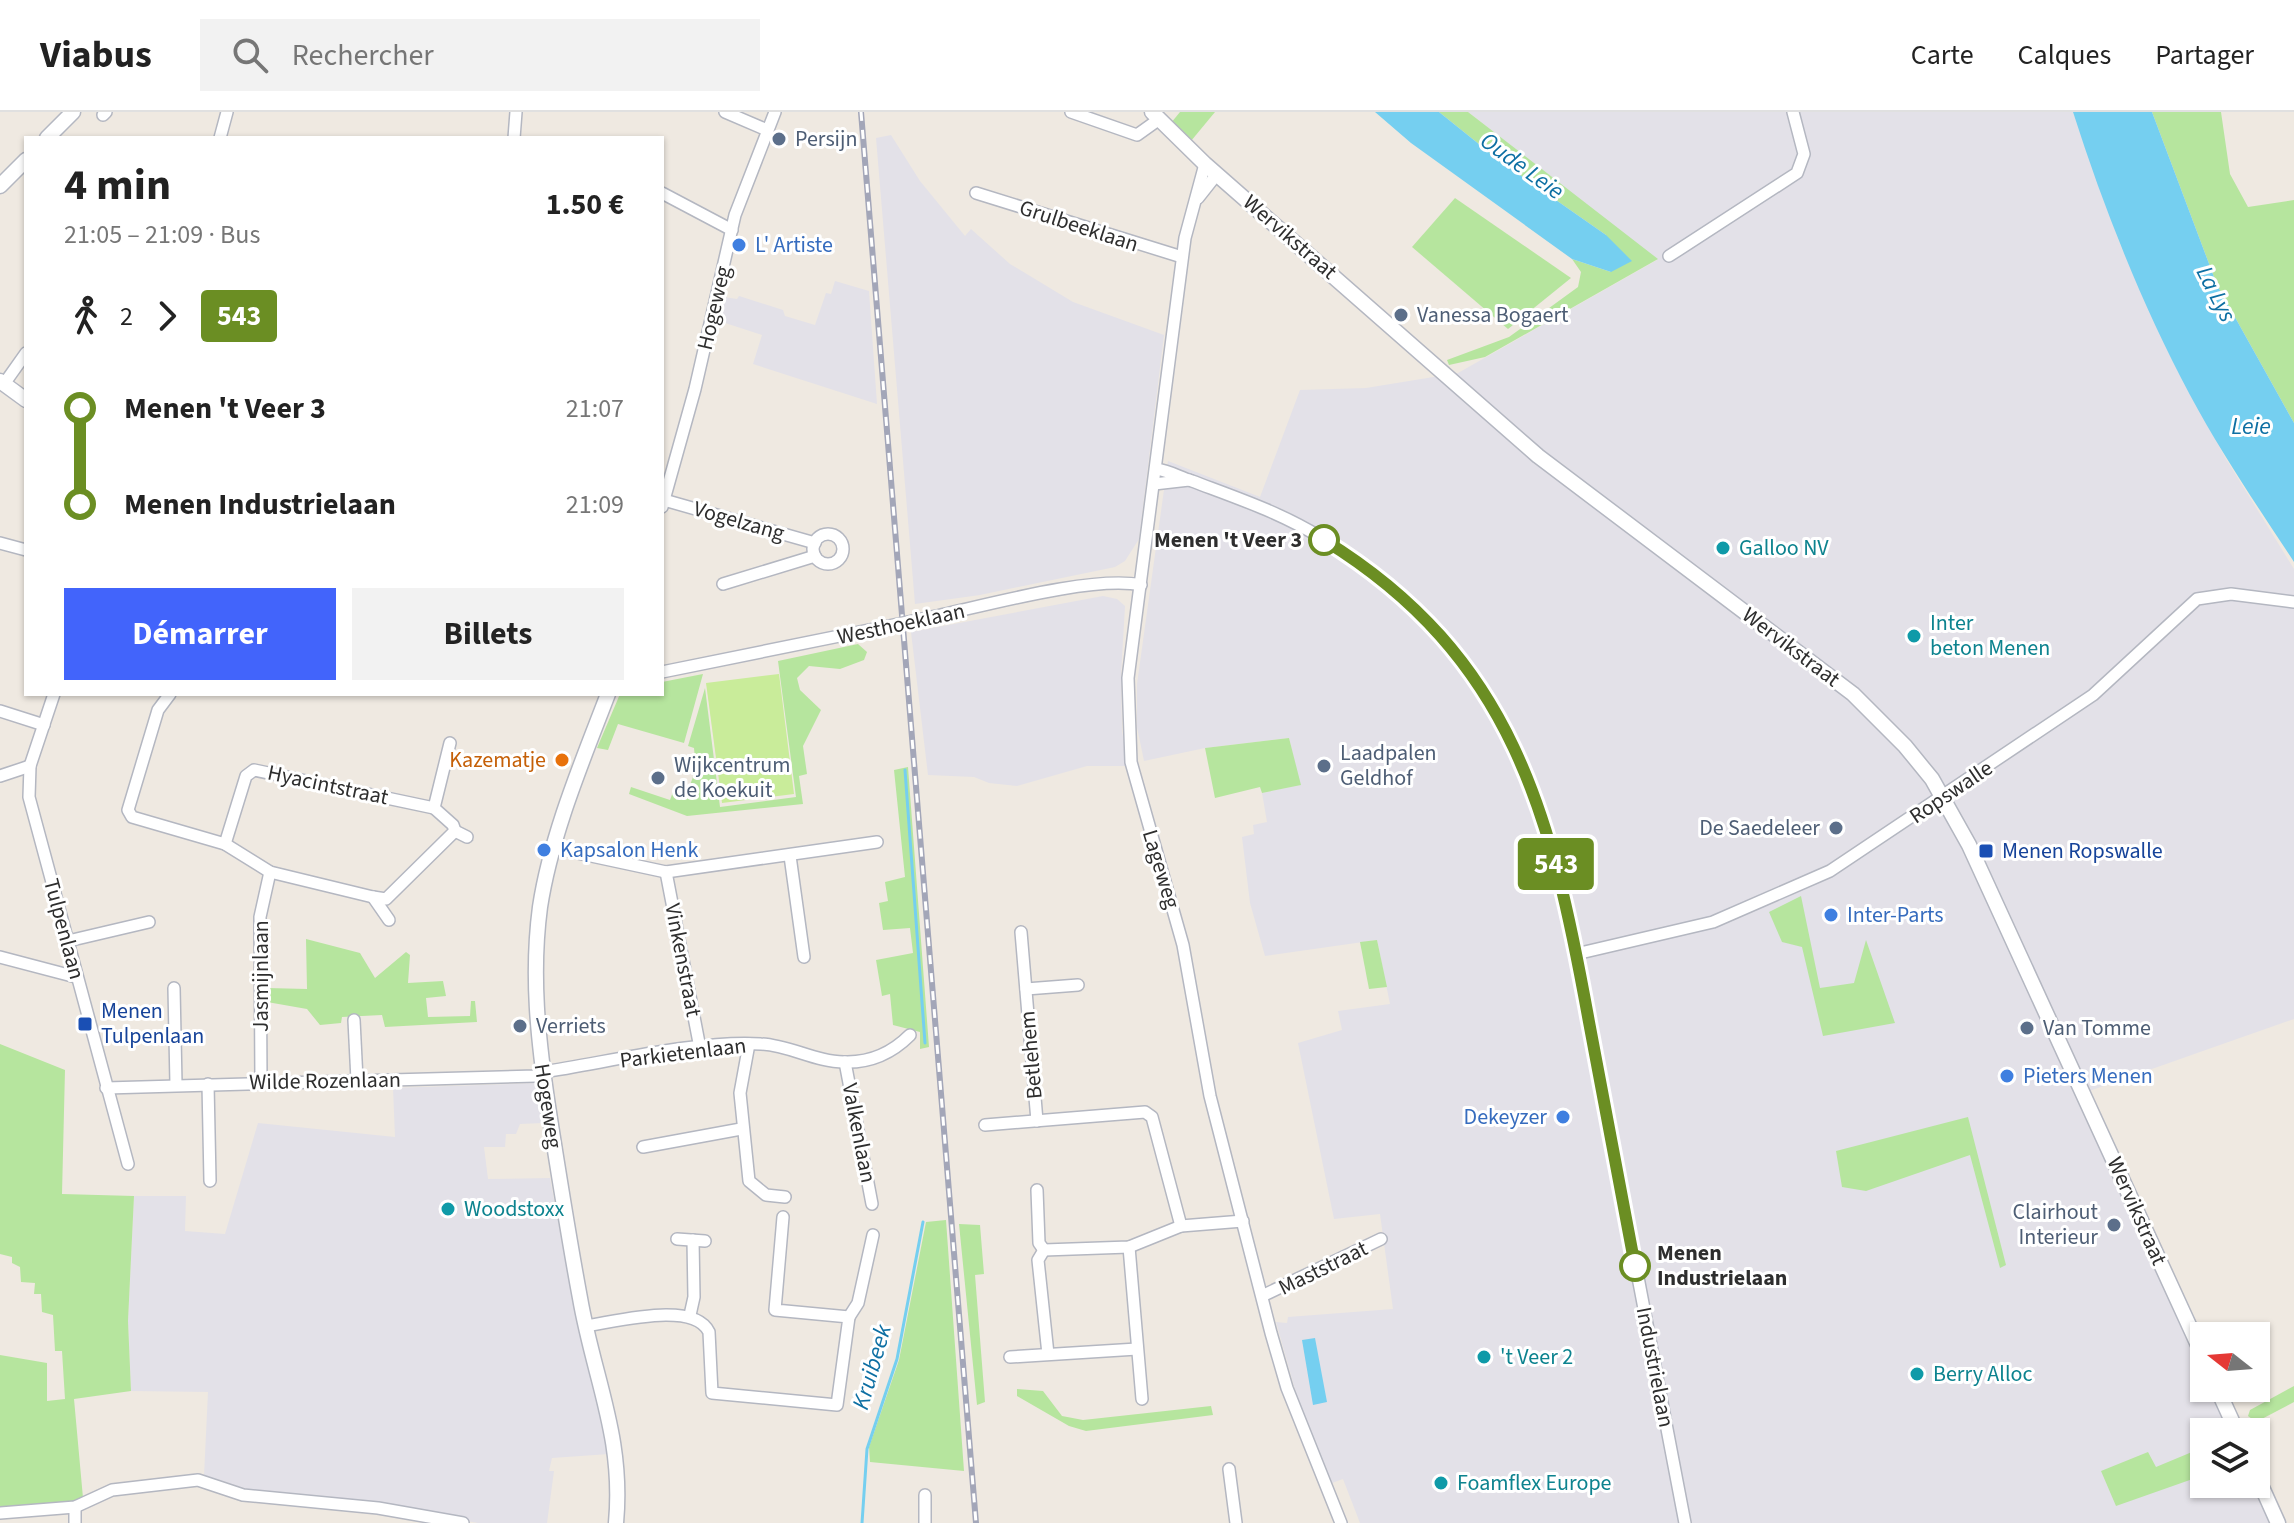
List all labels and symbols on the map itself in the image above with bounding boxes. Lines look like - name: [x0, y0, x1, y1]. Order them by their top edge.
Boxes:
- place label: Persijn: [795, 123, 858, 155]
- water label: Oude Leie: [1473, 124, 1571, 208]
- marker: Persijn: [770, 130, 788, 148]
- street label: Wervikstraat: [1236, 187, 1345, 287]
- street label: Grulbeeklaan: [1015, 192, 1143, 260]
- place label: L' Artiste: [755, 229, 833, 261]
- marker: L' Artiste: [730, 236, 748, 254]
- water label: La Lys: [2187, 260, 2245, 328]
- street label: Hogeweg: [689, 263, 739, 353]
- place label: Vanessa Bogaert: [1417, 299, 1569, 331]
- marker: Vanessa Bogaert: [1392, 306, 1410, 324]
- water label: Leie: [2231, 409, 2271, 444]
- street label: Vogelzang: [690, 493, 788, 549]
- place label: Menen 't Veer 3: [1154, 524, 1302, 556]
- marker: Menen 't Veer 3: [1309, 525, 1339, 555]
- place label: Galloo NV: [1739, 532, 1829, 564]
- marker: Galloo NV: [1714, 539, 1732, 557]
- street label: Westhoeklaan: [834, 595, 968, 653]
- street label: Wervikstraat: [1735, 599, 1847, 695]
- place label: Inter beton Menen: [1930, 607, 2050, 664]
- marker: Inter beton Menen: [1905, 627, 1923, 645]
- place label: Laadpalen Geldhof: [1340, 737, 1437, 794]
- place label: Kazematje: [449, 744, 546, 776]
- place label: Wijkcentrum de Koekuit: [674, 749, 790, 806]
- marker: Kazematje: [553, 751, 571, 769]
- street label: Ropswalle: [1903, 752, 1999, 832]
- street label: Hyacintstraat: [265, 757, 392, 814]
- marker: Laadpalen Geldhof: [1315, 757, 1333, 775]
- marker: Wijkcentrum de Koekuit: [649, 769, 667, 787]
- place label: De Saedeleer: [1699, 812, 1820, 844]
- marker: De Saedeleer: [1827, 819, 1845, 837]
- street label: Lageweg: [1134, 826, 1188, 912]
- place label: Kapsalon Henk: [560, 834, 699, 866]
- place label: Menen Ropswalle: [2002, 835, 2163, 867]
- line badge: 543: [1510, 838, 1602, 890]
- marker: Kapsalon Henk: [535, 841, 553, 859]
- marker: Menen Ropswalle: [1977, 842, 1995, 860]
- street label: Tulpenlaan: [35, 875, 93, 983]
- place label: Inter-Parts: [1847, 899, 1944, 931]
- street label: Vinkenstraat: [656, 901, 710, 1020]
- marker: Inter-Parts: [1822, 906, 1840, 924]
- street label: Jasmijnlaan: [245, 920, 277, 1032]
- place label: Menen Tulpenlaan: [101, 995, 204, 1052]
- street label: Betlehem: [1011, 1009, 1051, 1101]
- place label: Verriets: [536, 1010, 606, 1042]
- place label: Van Tomme: [2043, 1012, 2151, 1044]
- marker: Menen Tulpenlaan: [76, 1015, 94, 1033]
- marker: Verriets: [511, 1017, 529, 1035]
- marker: Van Tomme: [2018, 1019, 2036, 1037]
- street label: Parkietenlaan: [618, 1029, 748, 1077]
- place label: Pieters Menen: [2023, 1060, 2153, 1092]
- street label: Hogeweg: [526, 1061, 570, 1151]
- street label: Wilde Rozenlaan: [249, 1064, 401, 1098]
- marker: Pieters Menen: [1998, 1067, 2016, 1085]
- street label: Valkenlaan: [834, 1080, 884, 1186]
- place label: Dekeyzer: [1464, 1101, 1547, 1133]
- marker: Dekeyzer: [1554, 1108, 1572, 1126]
- street label: Wervikstraat: [2099, 1152, 2175, 1271]
- place label: Woodstoxx: [464, 1193, 565, 1225]
- place label: Clairhout Interieur: [2012, 1196, 2099, 1253]
- marker: Woodstoxx: [439, 1200, 457, 1218]
- marker: Clairhout Interieur: [2105, 1216, 2123, 1234]
- street label: Maststraat: [1273, 1232, 1374, 1303]
- place label: Menen Industrielaan: [1657, 1237, 1787, 1294]
- marker: Menen Industrielaan: [1620, 1251, 1650, 1281]
- street label: Industrielaan: [1628, 1304, 1682, 1430]
- water label: Kruibeek: [843, 1320, 901, 1414]
- north arrow: [2190, 1322, 2270, 1402]
- place label: 't Veer 2: [1500, 1341, 1573, 1373]
- marker: 't Veer 2: [1475, 1348, 1493, 1366]
- place label: Berry Alloc: [1933, 1358, 2032, 1390]
- marker: Berry Alloc: [1908, 1365, 1926, 1383]
- place label: Foamflex Europe: [1457, 1467, 1612, 1499]
- marker: Foamflex Europe: [1432, 1474, 1450, 1492]

